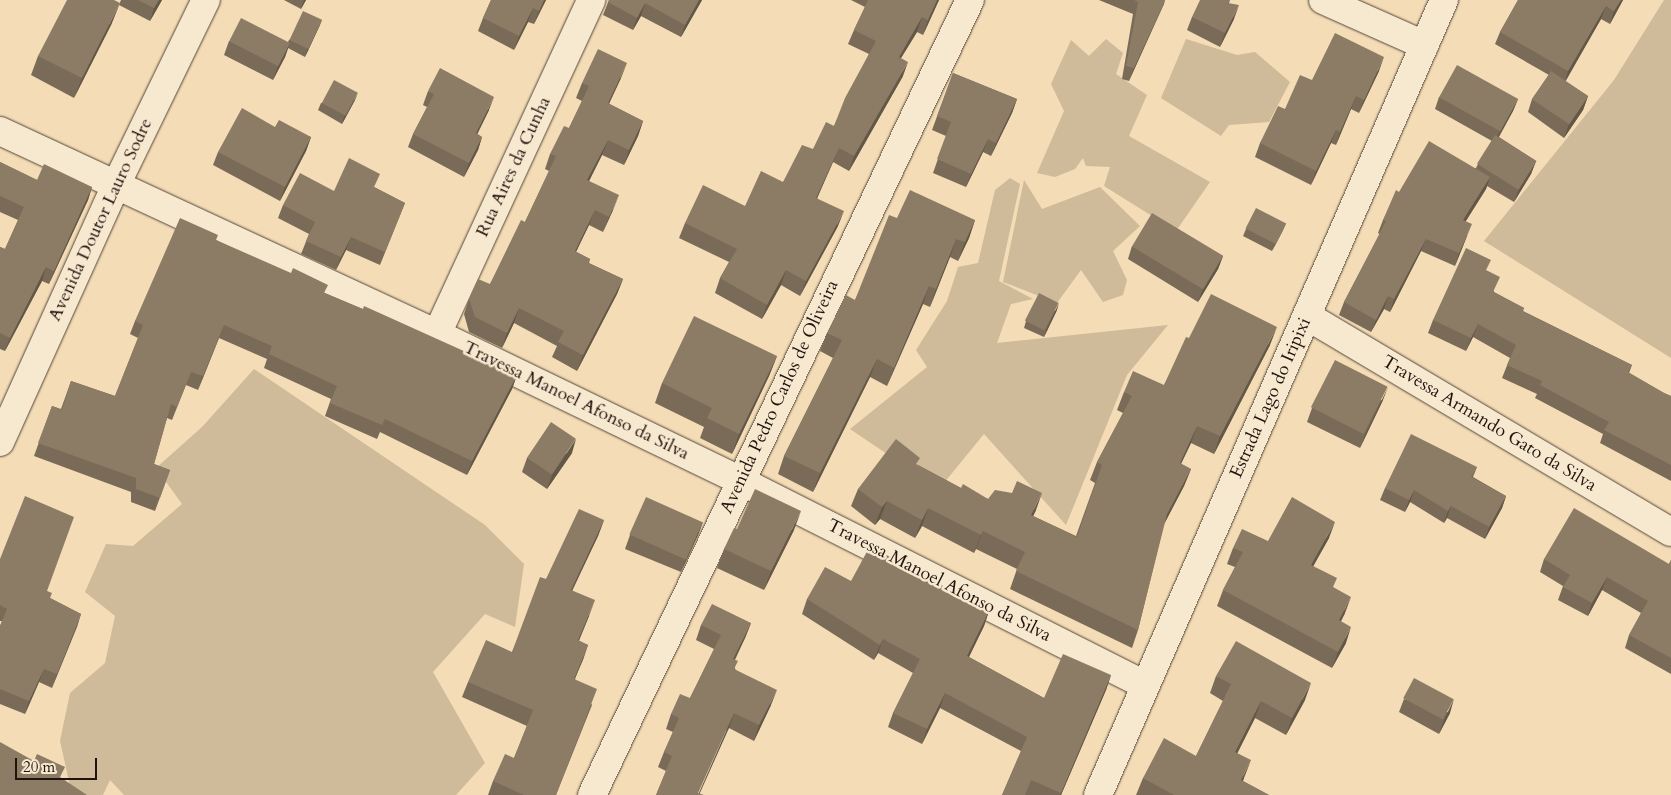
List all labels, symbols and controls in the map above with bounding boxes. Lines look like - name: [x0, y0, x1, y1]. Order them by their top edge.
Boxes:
- street label: Rua Aires da Cunha: [472, 93, 556, 241]
- street label: Avenida Doutor Lauro Sodre: [44, 115, 158, 325]
- street label: Avenida Pedro Carlos de Oliveira: [716, 277, 844, 517]
- street label: Estrada Lago do Iripixi: [1226, 314, 1316, 482]
- street label: Travessa Manoel Afonso da Silva: [460, 337, 692, 465]
- street label: Travessa Armando Gato da Silva: [1378, 351, 1600, 497]
- street label: Travessa Manoel Afonso da Silva: [823, 515, 1055, 647]
- scale bar: [18, 748, 100, 780]
- text: 20 m: [23, 757, 55, 777]

